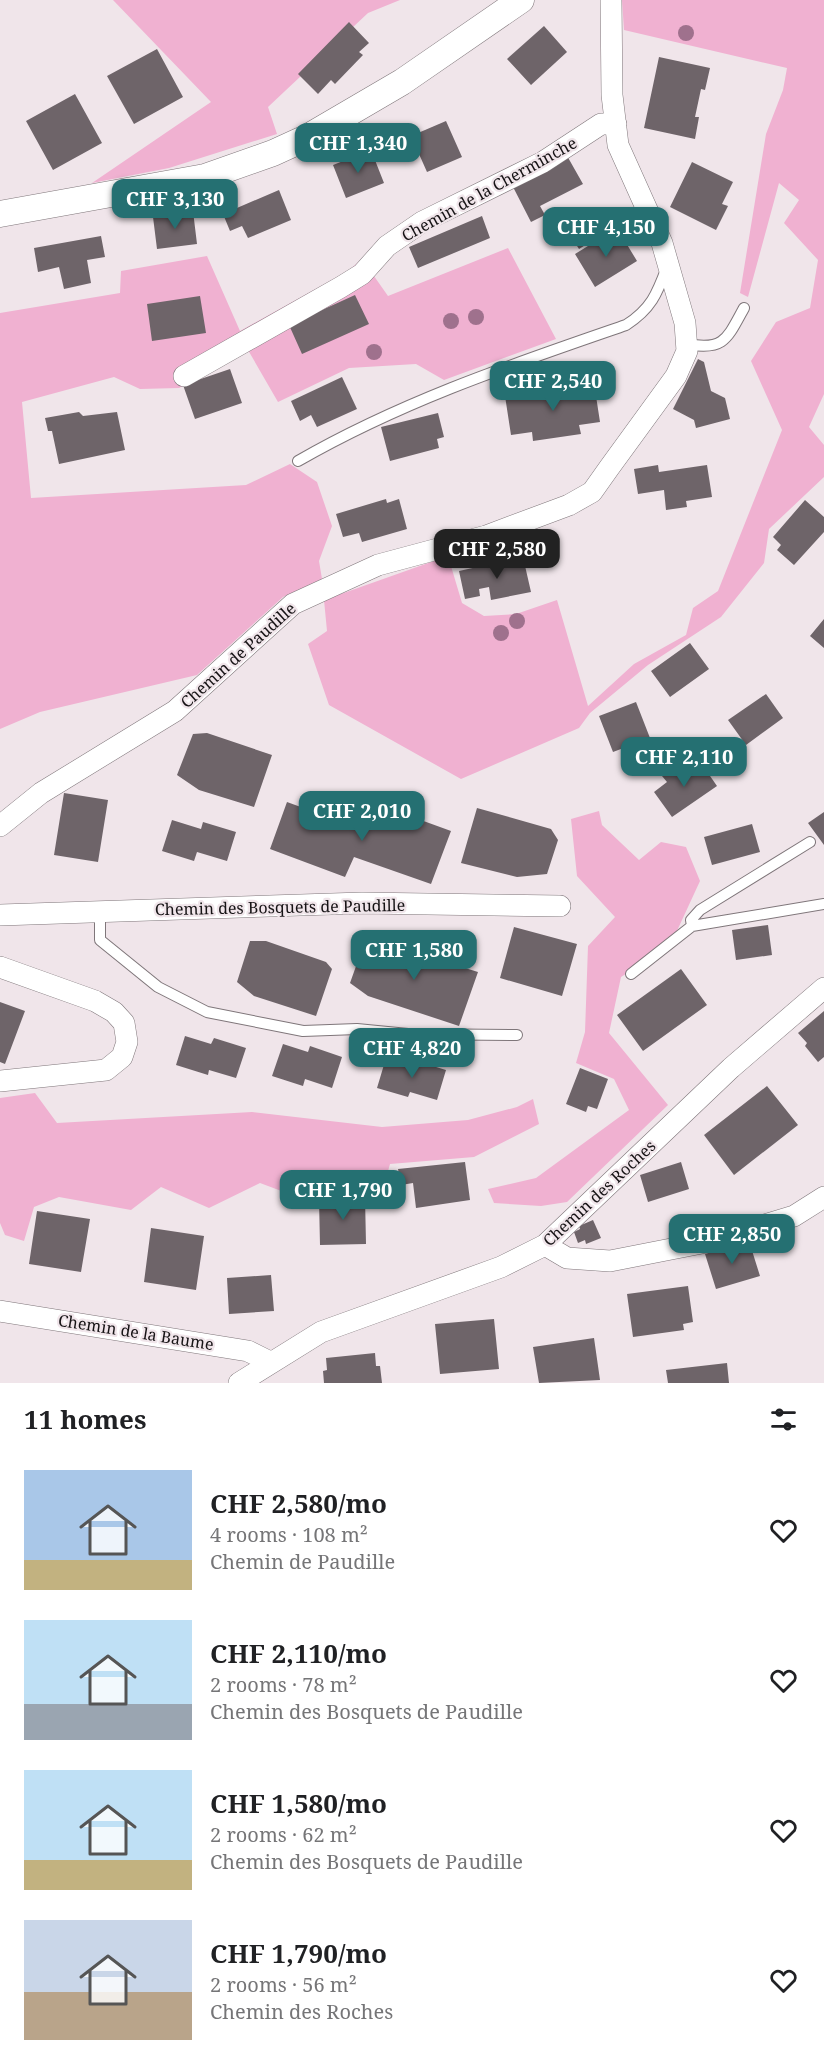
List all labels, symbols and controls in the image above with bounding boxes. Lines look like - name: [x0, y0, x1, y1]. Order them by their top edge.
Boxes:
- pin: CHF 1,340: [289, 123, 427, 174]
- text: CHF 1,340: [309, 129, 407, 156]
- street label: Chemin de la Cherminche: [397, 132, 581, 246]
- pin: CHF 3,130: [106, 179, 244, 230]
- text: CHF 3,130: [126, 185, 224, 212]
- pin: CHF 4,150: [537, 207, 675, 258]
- text: CHF 4,150: [557, 213, 655, 240]
- pin: CHF 2,540: [484, 361, 622, 412]
- text: CHF 2,540: [504, 367, 602, 394]
- pin: CHF 2,580: [428, 529, 566, 580]
- text: CHF 2,580: [448, 535, 546, 562]
- street label: Chemin de Paudille: [176, 597, 300, 713]
- pin: CHF 2,110: [615, 737, 753, 788]
- text: CHF 2,110: [635, 743, 733, 770]
- pin: CHF 2,010: [293, 791, 431, 842]
- text: CHF 2,010: [313, 797, 411, 824]
- street label: Chemin des Bosquets de Paudille: [155, 894, 405, 920]
- pin: CHF 1,580: [345, 930, 483, 981]
- text: CHF 1,580: [365, 936, 463, 963]
- pin: CHF 4,820: [343, 1028, 481, 1079]
- text: CHF 4,820: [363, 1034, 461, 1061]
- street label: Chemin des Roches: [538, 1135, 660, 1251]
- pin: CHF 1,790: [274, 1170, 412, 1221]
- text: CHF 1,790: [294, 1176, 392, 1203]
- pin: CHF 2,850: [663, 1214, 801, 1265]
- text: CHF 2,850: [683, 1220, 781, 1247]
- street label: Chemin de la Baume: [57, 1309, 215, 1355]
- text: 11 homes: [24, 1401, 146, 1437]
- icon: filters: [767, 1403, 800, 1436]
- text: CHF 2,580/mo: [210, 1485, 387, 1521]
- icon: home: [72, 1494, 144, 1566]
- icon: heart: [767, 1514, 800, 1547]
- text: 4 rooms · 108 m²: [210, 1521, 368, 1548]
- text: Chemin de Paudille: [210, 1548, 395, 1575]
- text: CHF 2,110/mo: [210, 1635, 387, 1671]
- icon: home: [72, 1644, 144, 1716]
- icon: heart: [767, 1664, 800, 1697]
- text: 2 rooms · 78 m²: [210, 1671, 357, 1698]
- text: Chemin des Bosquets de Paudille: [210, 1698, 523, 1725]
- text: CHF 1,580/mo: [210, 1785, 387, 1821]
- icon: home: [72, 1794, 144, 1866]
- icon: heart: [767, 1814, 800, 1847]
- text: 2 rooms · 62 m²: [210, 1821, 357, 1848]
- text: Chemin des Bosquets de Paudille: [210, 1848, 523, 1875]
- text: CHF 1,790/mo: [210, 1935, 387, 1971]
- icon: home: [72, 1944, 144, 2016]
- icon: heart: [767, 1964, 800, 1997]
- text: 2 rooms · 56 m²: [210, 1971, 357, 1998]
- text: Chemin des Roches: [210, 1998, 393, 2025]

